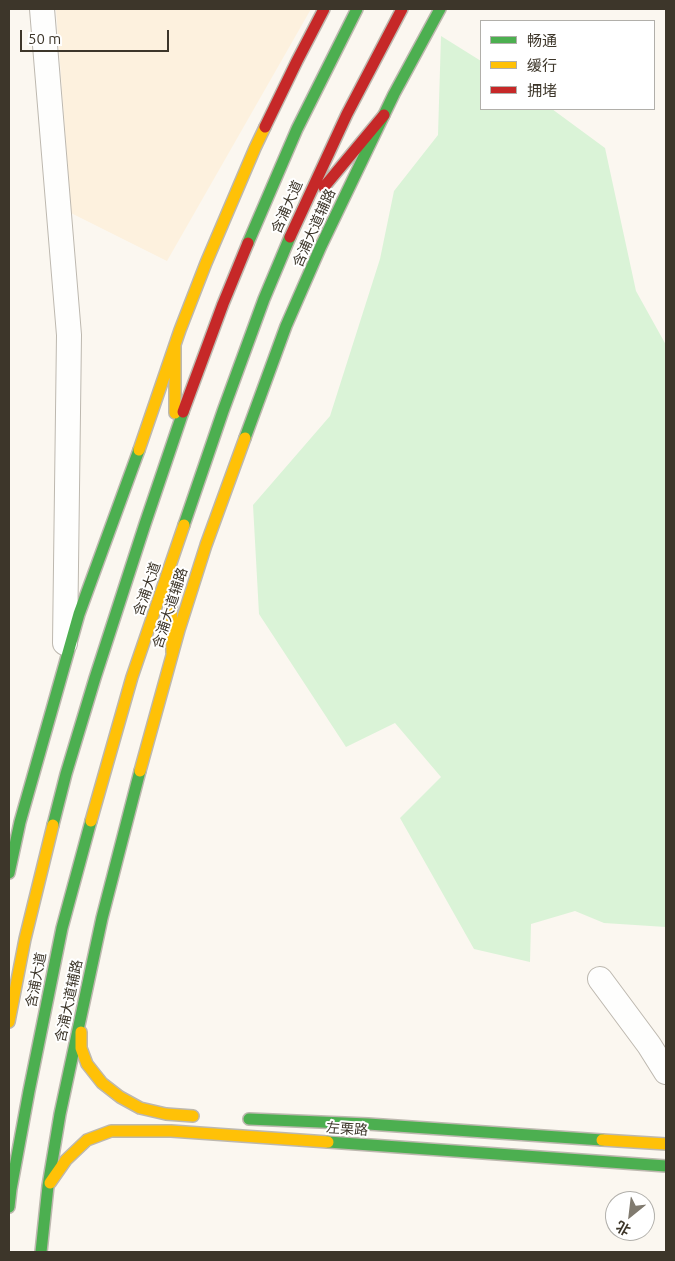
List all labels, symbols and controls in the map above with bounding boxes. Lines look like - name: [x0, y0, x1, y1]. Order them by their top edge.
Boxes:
- scale bar: [22, 20, 171, 52]
- legend: [480, 20, 655, 110]
- text: 50 m: [28, 30, 61, 47]
- text: 畅通: [527, 32, 557, 49]
- text: 缓行: [527, 57, 557, 74]
- text: 拥堵: [527, 82, 557, 99]
- street label: 含浦大道: [268, 178, 306, 236]
- street label: 含浦大道辅路: [289, 186, 339, 270]
- street label: 含浦大道: [130, 560, 164, 618]
- street label: 含浦大道辅路: [149, 565, 191, 651]
- street label: 含浦大道: [22, 951, 50, 1009]
- street label: 含浦大道辅路: [52, 958, 86, 1044]
- street label: 左栗路: [325, 1119, 369, 1139]
- north arrow: [605, 1191, 655, 1241]
- text: 北: [613, 1218, 633, 1239]

